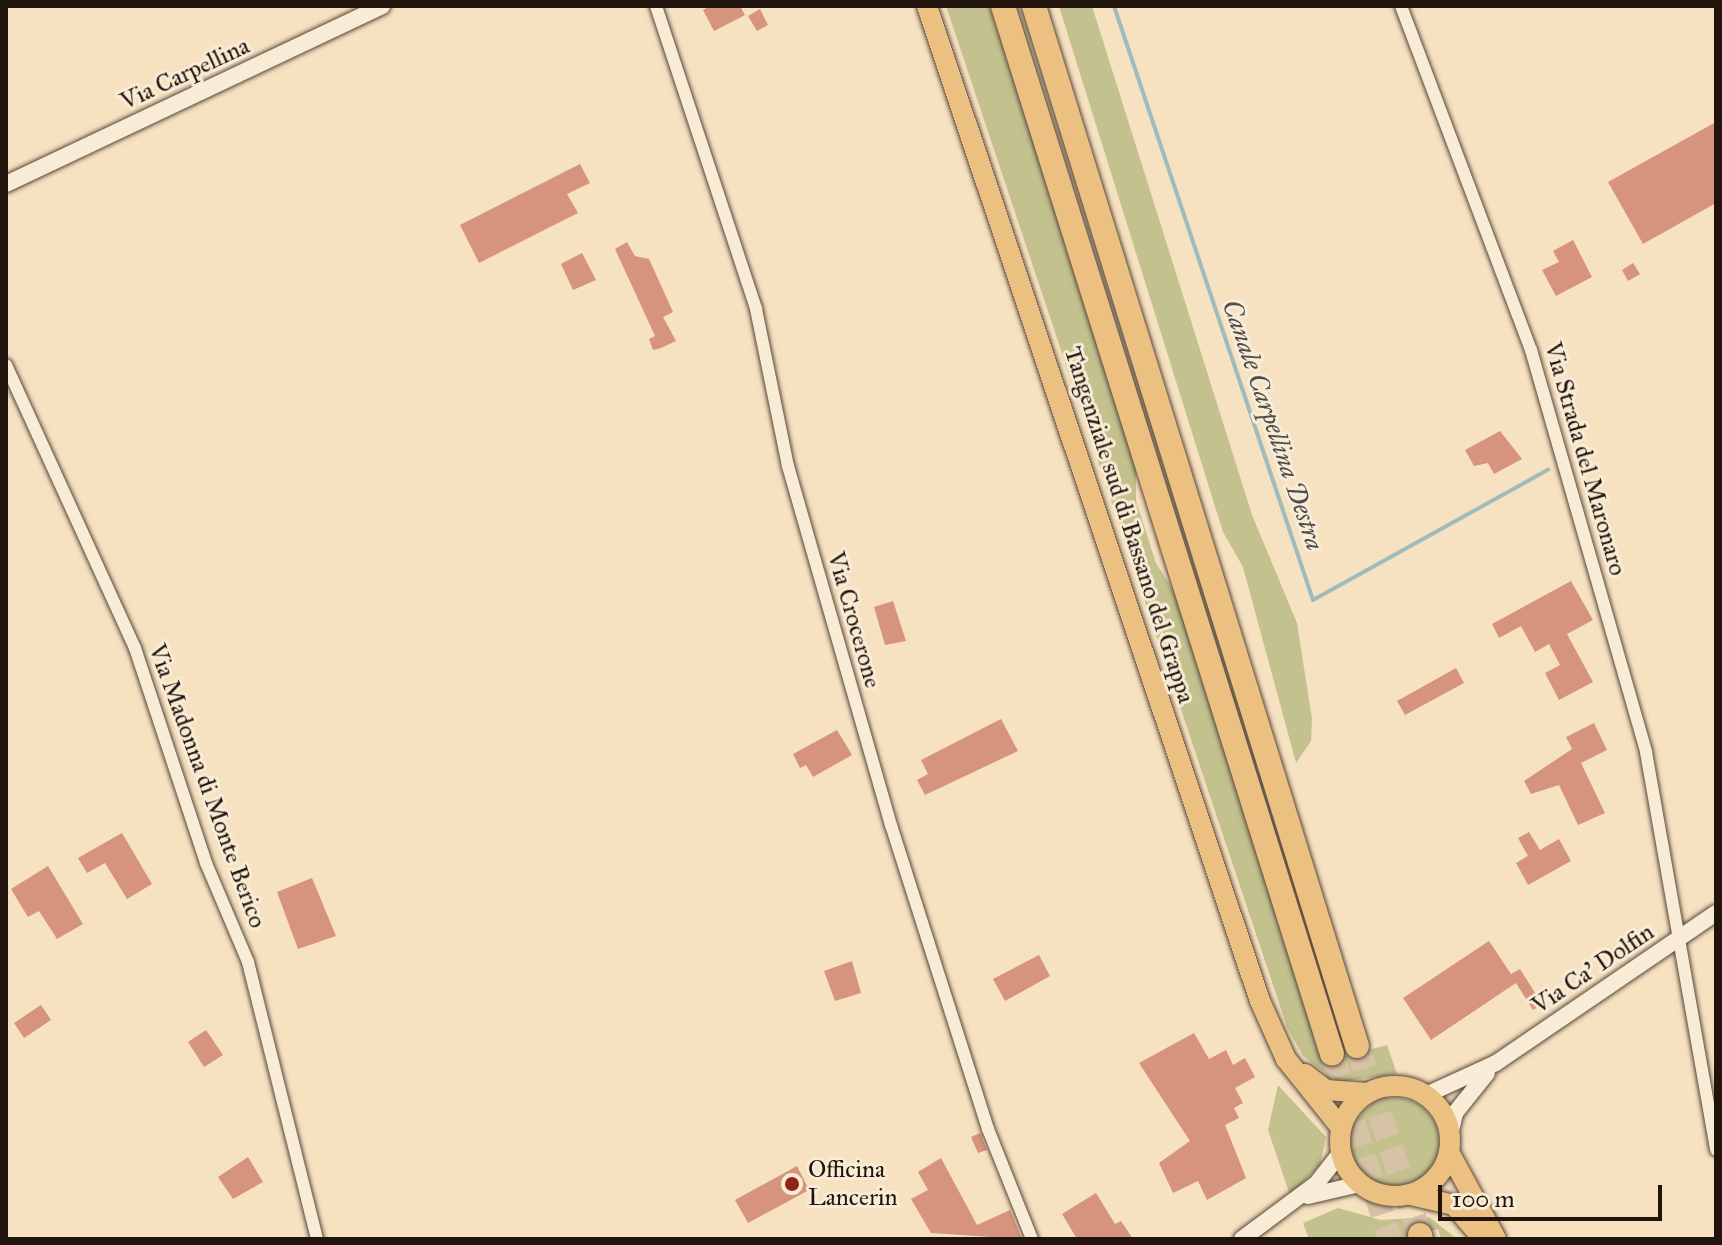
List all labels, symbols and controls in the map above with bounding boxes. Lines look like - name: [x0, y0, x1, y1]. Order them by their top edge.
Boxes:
- street label: Via Carpellina: [116, 32, 254, 116]
- water label: Canale Carpellina Destra: [1215, 296, 1331, 554]
- street label: Via Strada del Maronaro: [1538, 339, 1632, 579]
- street label: Tangenziale sud di Bassano del Grappa: [1058, 343, 1200, 707]
- street label: Via Crocerone: [821, 549, 887, 691]
- street label: Via Madonna di Monte Berico: [142, 640, 272, 932]
- street label: Via Ca' Dolfin: [1527, 918, 1659, 1020]
- place label: Officina Lancerin: [808, 1156, 898, 1212]
- scale bar: [1442, 1169, 1666, 1219]
- marker: Officina Lancerin: [783, 1175, 801, 1193]
- text: 100 m: [1452, 1184, 1515, 1214]

